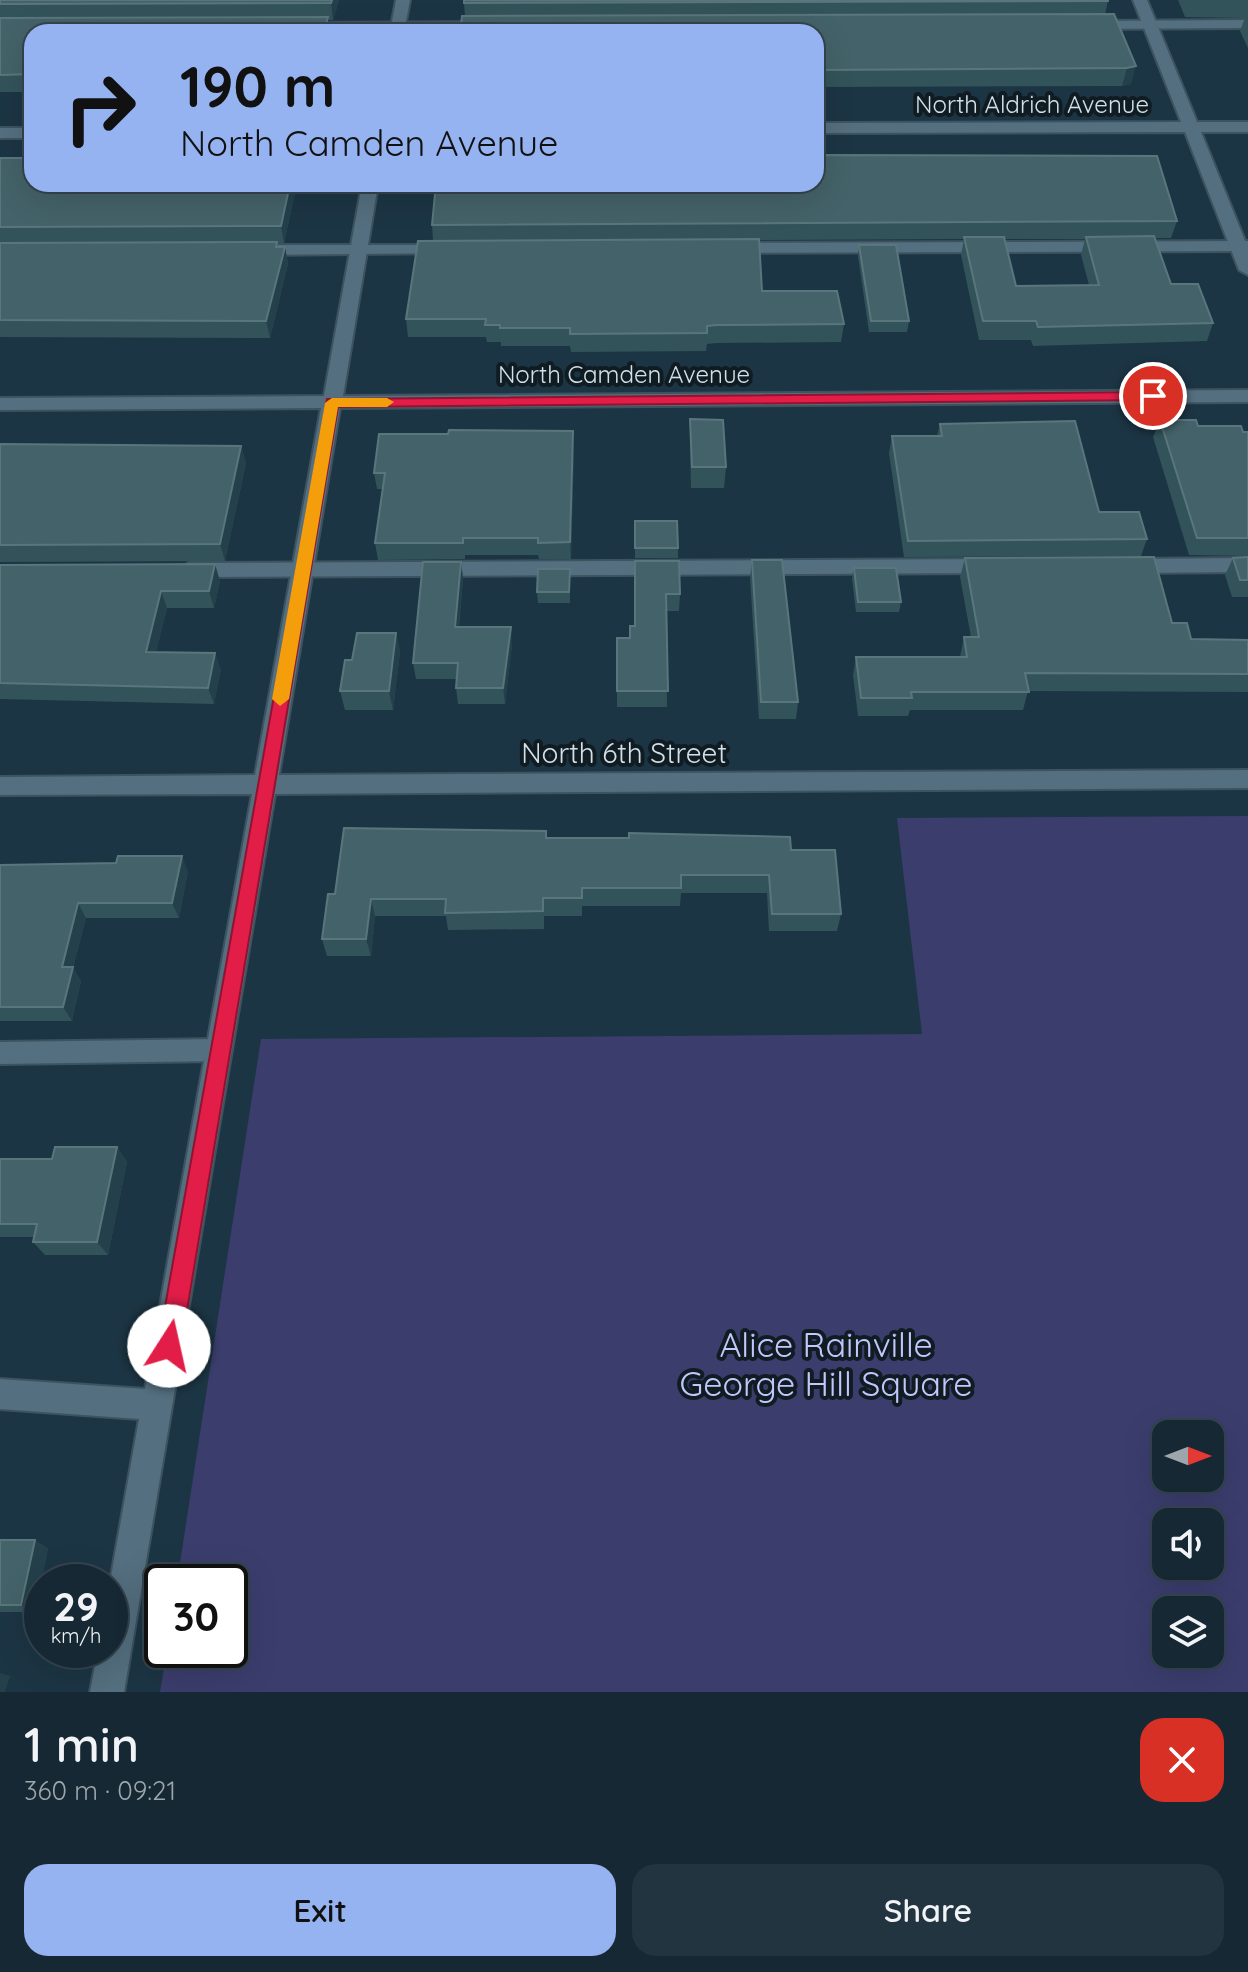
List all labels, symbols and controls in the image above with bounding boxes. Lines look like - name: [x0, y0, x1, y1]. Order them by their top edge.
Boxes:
- text: 190 m: [180, 51, 335, 121]
- icon: right: [48, 56, 152, 160]
- street label: North Aldrich Avenue: [915, 89, 1149, 119]
- text: North Camden Avenue: [180, 120, 558, 165]
- street label: North Camden Avenue: [498, 359, 750, 389]
- pin: [1119, 362, 1187, 430]
- icon: arrive: [1131, 374, 1175, 418]
- street label: North 6th Street: [521, 735, 727, 770]
- position arrow: [127, 1304, 211, 1388]
- park label: Alice Rainville George Hill Square: [680, 1323, 972, 1405]
- north arrow: [1152, 1420, 1224, 1492]
- map controls: [1152, 1420, 1224, 1668]
- button: sound: [1152, 1508, 1224, 1580]
- speed limit sign: 30: [144, 1564, 248, 1668]
- text: 29: [53, 1581, 99, 1631]
- button: layers: [1152, 1596, 1224, 1668]
- text: km/h: [51, 1623, 101, 1648]
- text: 1 min: [24, 1714, 139, 1774]
- button: close: [1140, 1718, 1224, 1802]
- text: 360 m · 09:21: [24, 1774, 176, 1807]
- button: Exit: [24, 1864, 616, 1956]
- button: Share: [632, 1864, 1224, 1956]

